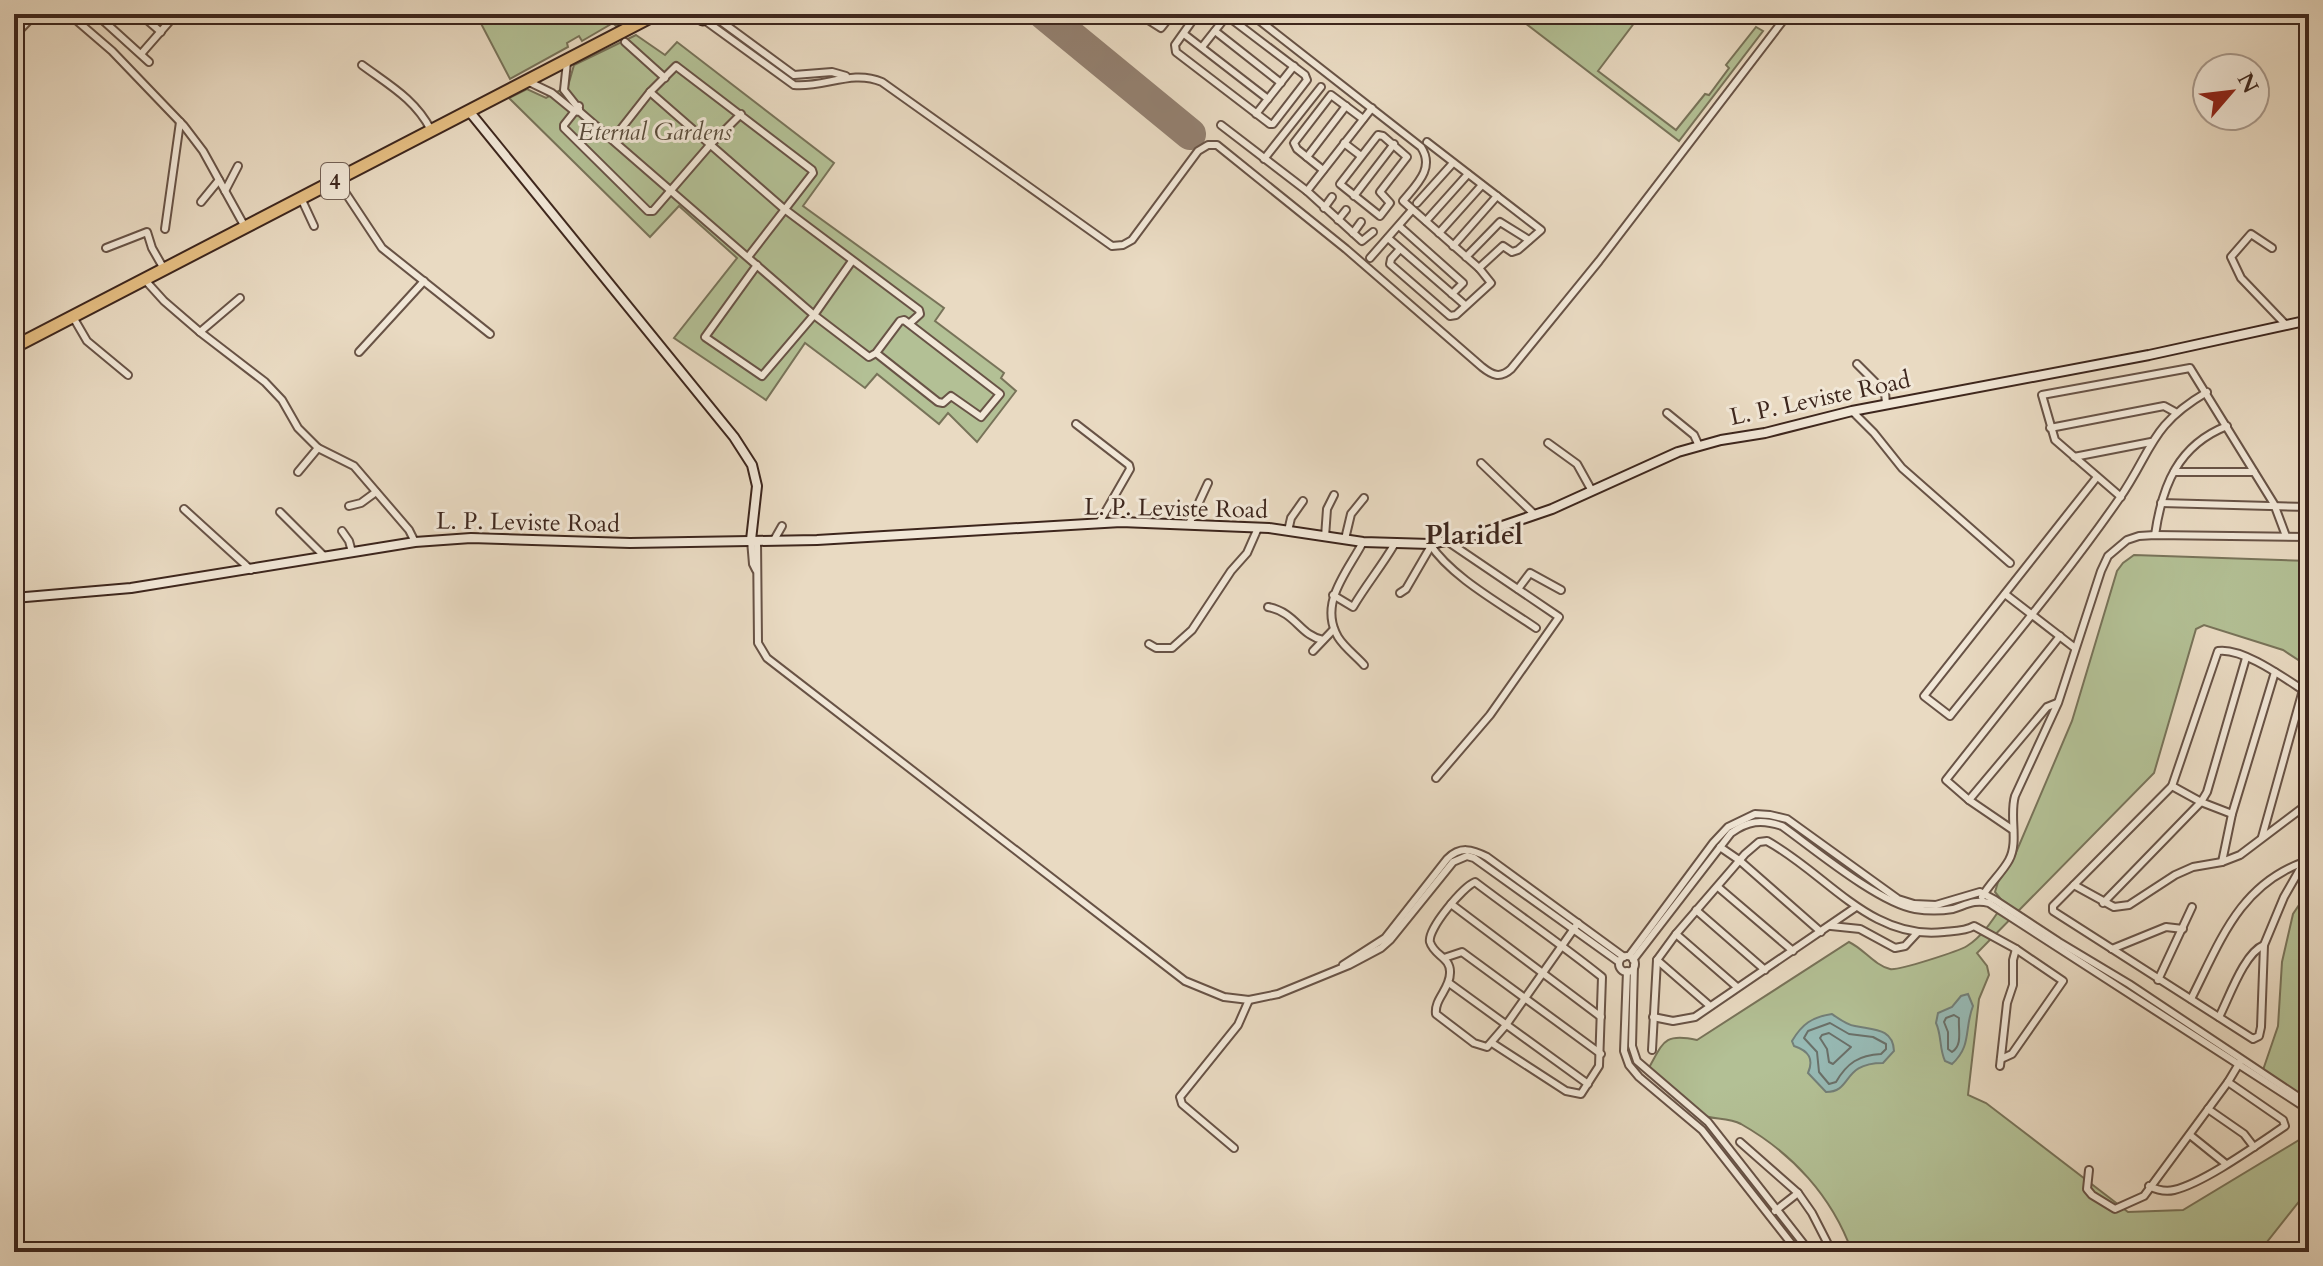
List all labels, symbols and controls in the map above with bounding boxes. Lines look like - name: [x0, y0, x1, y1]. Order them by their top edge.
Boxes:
- north arrow: [2191, 52, 2271, 132]
- text: N: [2230, 68, 2266, 99]
- park label: Eternal Gardens: [578, 116, 732, 149]
- road number: 4: [321, 163, 349, 199]
- street label: L. P. Leviste Road: [1727, 363, 1914, 434]
- street label: L. P. Leviste Road: [1084, 490, 1268, 527]
- street label: L. P. Leviste Road: [436, 504, 620, 541]
- district label: Plaridel: [1425, 516, 1523, 554]

